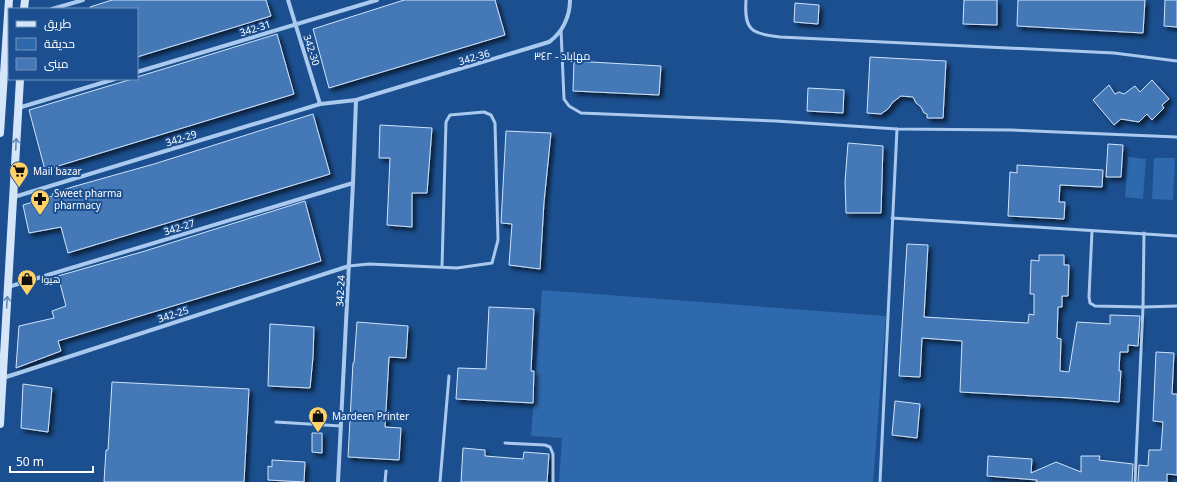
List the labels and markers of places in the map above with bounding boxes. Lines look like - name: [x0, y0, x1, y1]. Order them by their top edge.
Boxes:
- supermarket icon: Mail bazar: [8, 160, 30, 188]
- place label: Mail bazar: [33, 164, 82, 178]
- place label: Sweet pharma pharmacy: [54, 186, 122, 212]
- pharmacy icon: Sweet pharma pharmacy: [29, 188, 51, 216]
- shop icon: هيوا: [16, 268, 38, 296]
- place label: هيوا: [41, 272, 60, 286]
- shop icon: Mardeen Printer: [307, 405, 329, 433]
- place label: Mardeen Printer: [332, 409, 409, 423]

